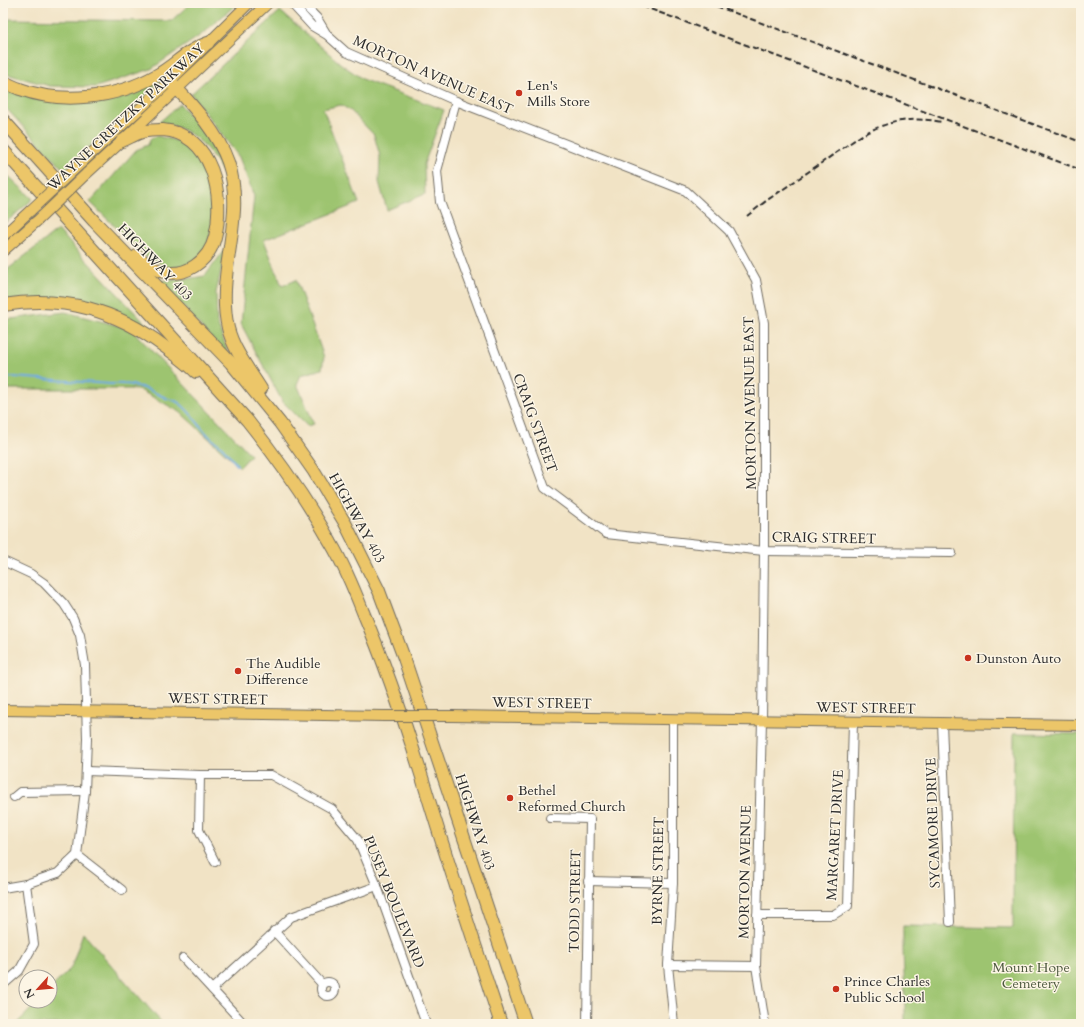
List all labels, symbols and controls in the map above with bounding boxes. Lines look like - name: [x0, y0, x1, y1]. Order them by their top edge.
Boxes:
- street label: MORTON AVENUE EAST: [350, 31, 516, 119]
- street label: WAYNE GRETZKY PARKWAY: [42, 39, 209, 196]
- place label: Len's Mills Store: [527, 76, 590, 111]
- marker: Len's Mills Store: [514, 88, 524, 98]
- street label: HIGHWAY 403: [113, 219, 197, 305]
- street label: MORTON AVENUE EAST: [739, 316, 761, 490]
- street label: CRAIG STREET: [508, 371, 562, 475]
- street label: HIGHWAY 403: [324, 469, 390, 567]
- street label: CRAIG STREET: [772, 528, 876, 548]
- place label: Dunston Auto: [976, 649, 1061, 668]
- marker: Dunston Auto: [963, 653, 973, 663]
- place label: The Audible Difference: [246, 654, 321, 689]
- marker: The Audible Difference: [233, 666, 243, 676]
- street label: WEST STREET: [167, 689, 268, 709]
- street label: WEST STREET: [491, 693, 592, 713]
- street label: WEST STREET: [815, 698, 916, 718]
- street label: SYCAMORE DRIVE: [921, 757, 945, 888]
- street label: MARGARET DRIVE: [822, 769, 848, 901]
- street label: HIGHWAY 403: [450, 771, 500, 873]
- place label: Bethel Reformed Church: [518, 781, 626, 816]
- marker: Bethel Reformed Church: [505, 793, 515, 803]
- street label: MORTON AVENUE: [734, 805, 756, 939]
- street label: BYRNE STREET: [648, 817, 668, 925]
- street label: PUSEY BOULEVARD: [359, 833, 429, 971]
- street label: TODD STREET: [565, 849, 585, 953]
- park label: Mount Hope Cemetery: [992, 958, 1070, 993]
- north arrow: [18, 969, 58, 1009]
- place label: Prince Charles Public School: [844, 972, 930, 1007]
- marker: Prince Charles Public School: [831, 984, 841, 994]
- text: N: [20, 985, 38, 1001]

